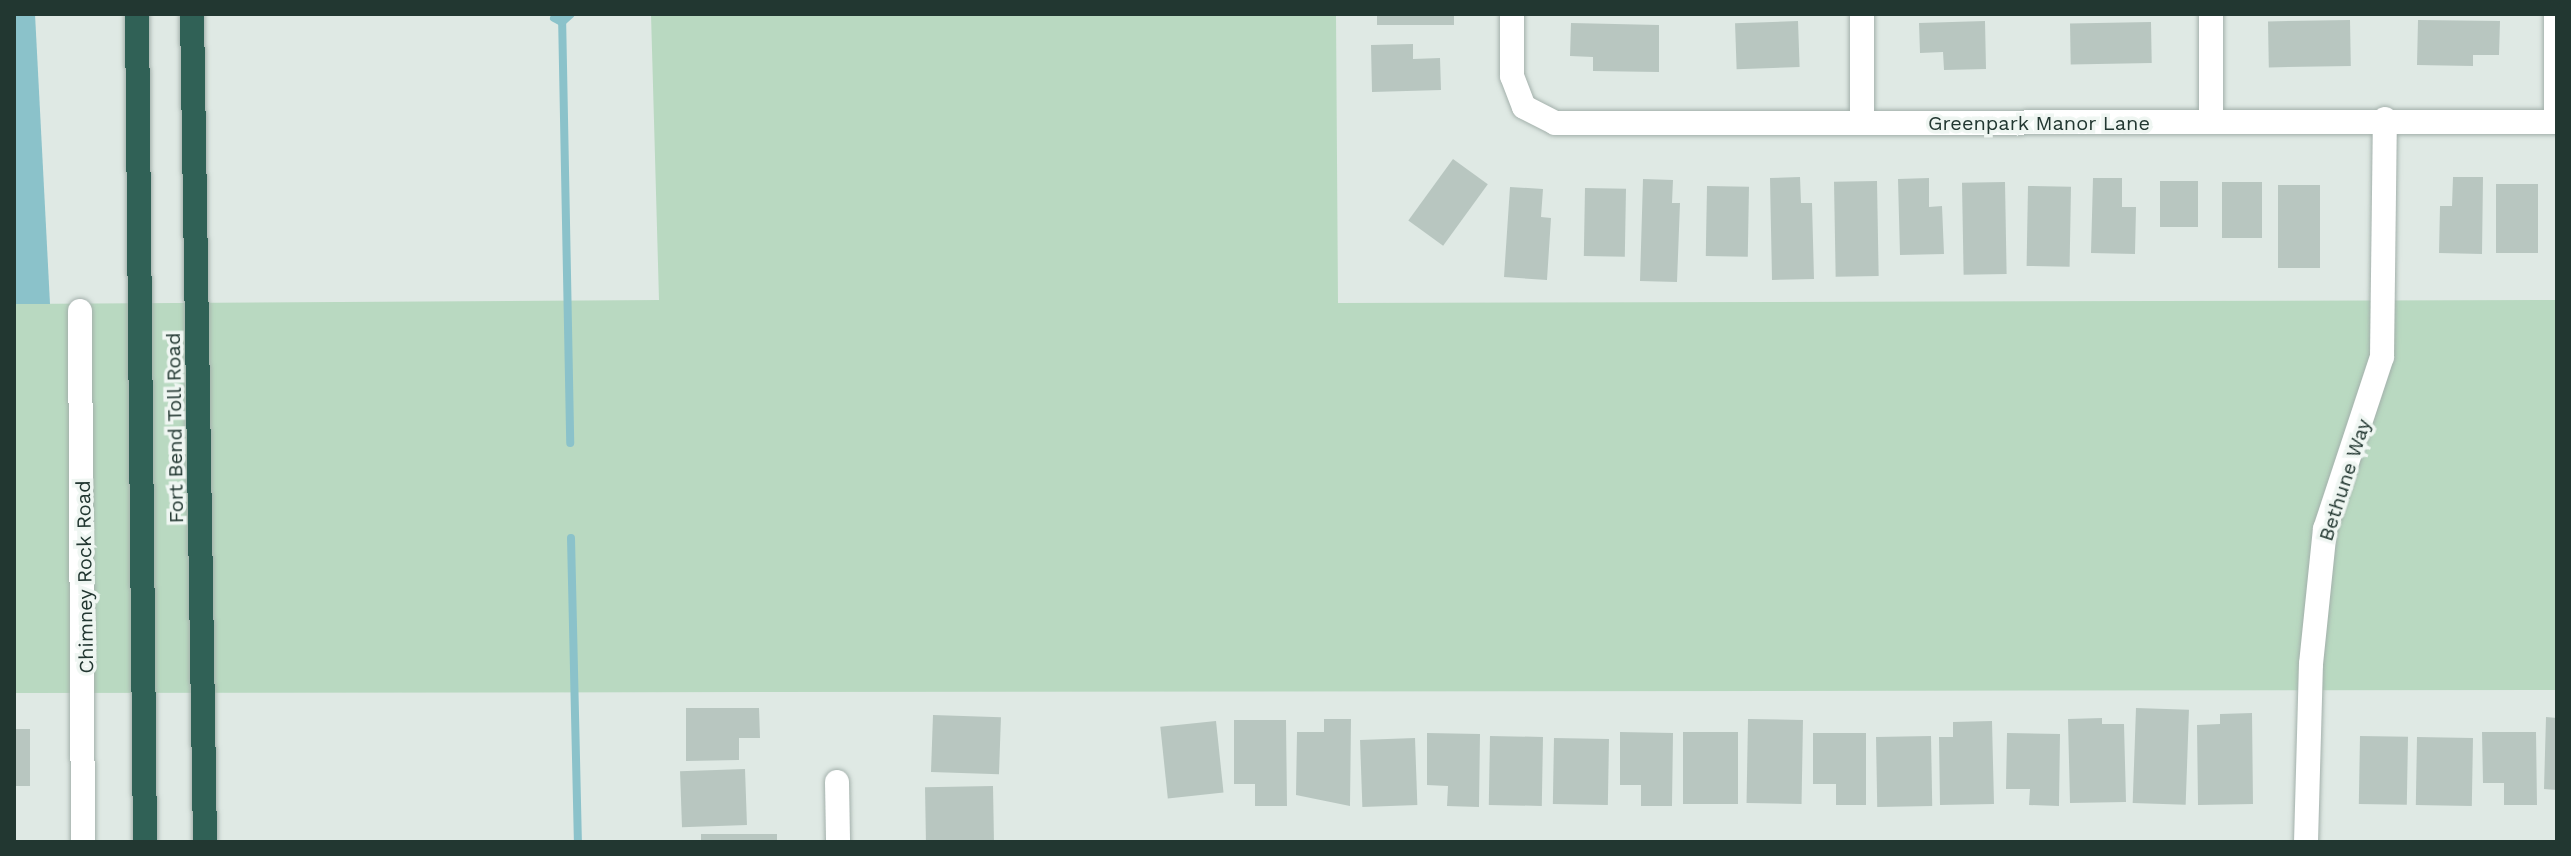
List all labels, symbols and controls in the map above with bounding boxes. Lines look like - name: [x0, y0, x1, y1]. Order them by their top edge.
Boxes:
- street label: Greenpark Manor Lane: [1928, 111, 2150, 135]
- street label: Fort Bend Toll Road: [161, 332, 189, 524]
- street label: Bethune Way: [2314, 416, 2376, 544]
- street label: Chimney Rock Road: [71, 480, 99, 674]

